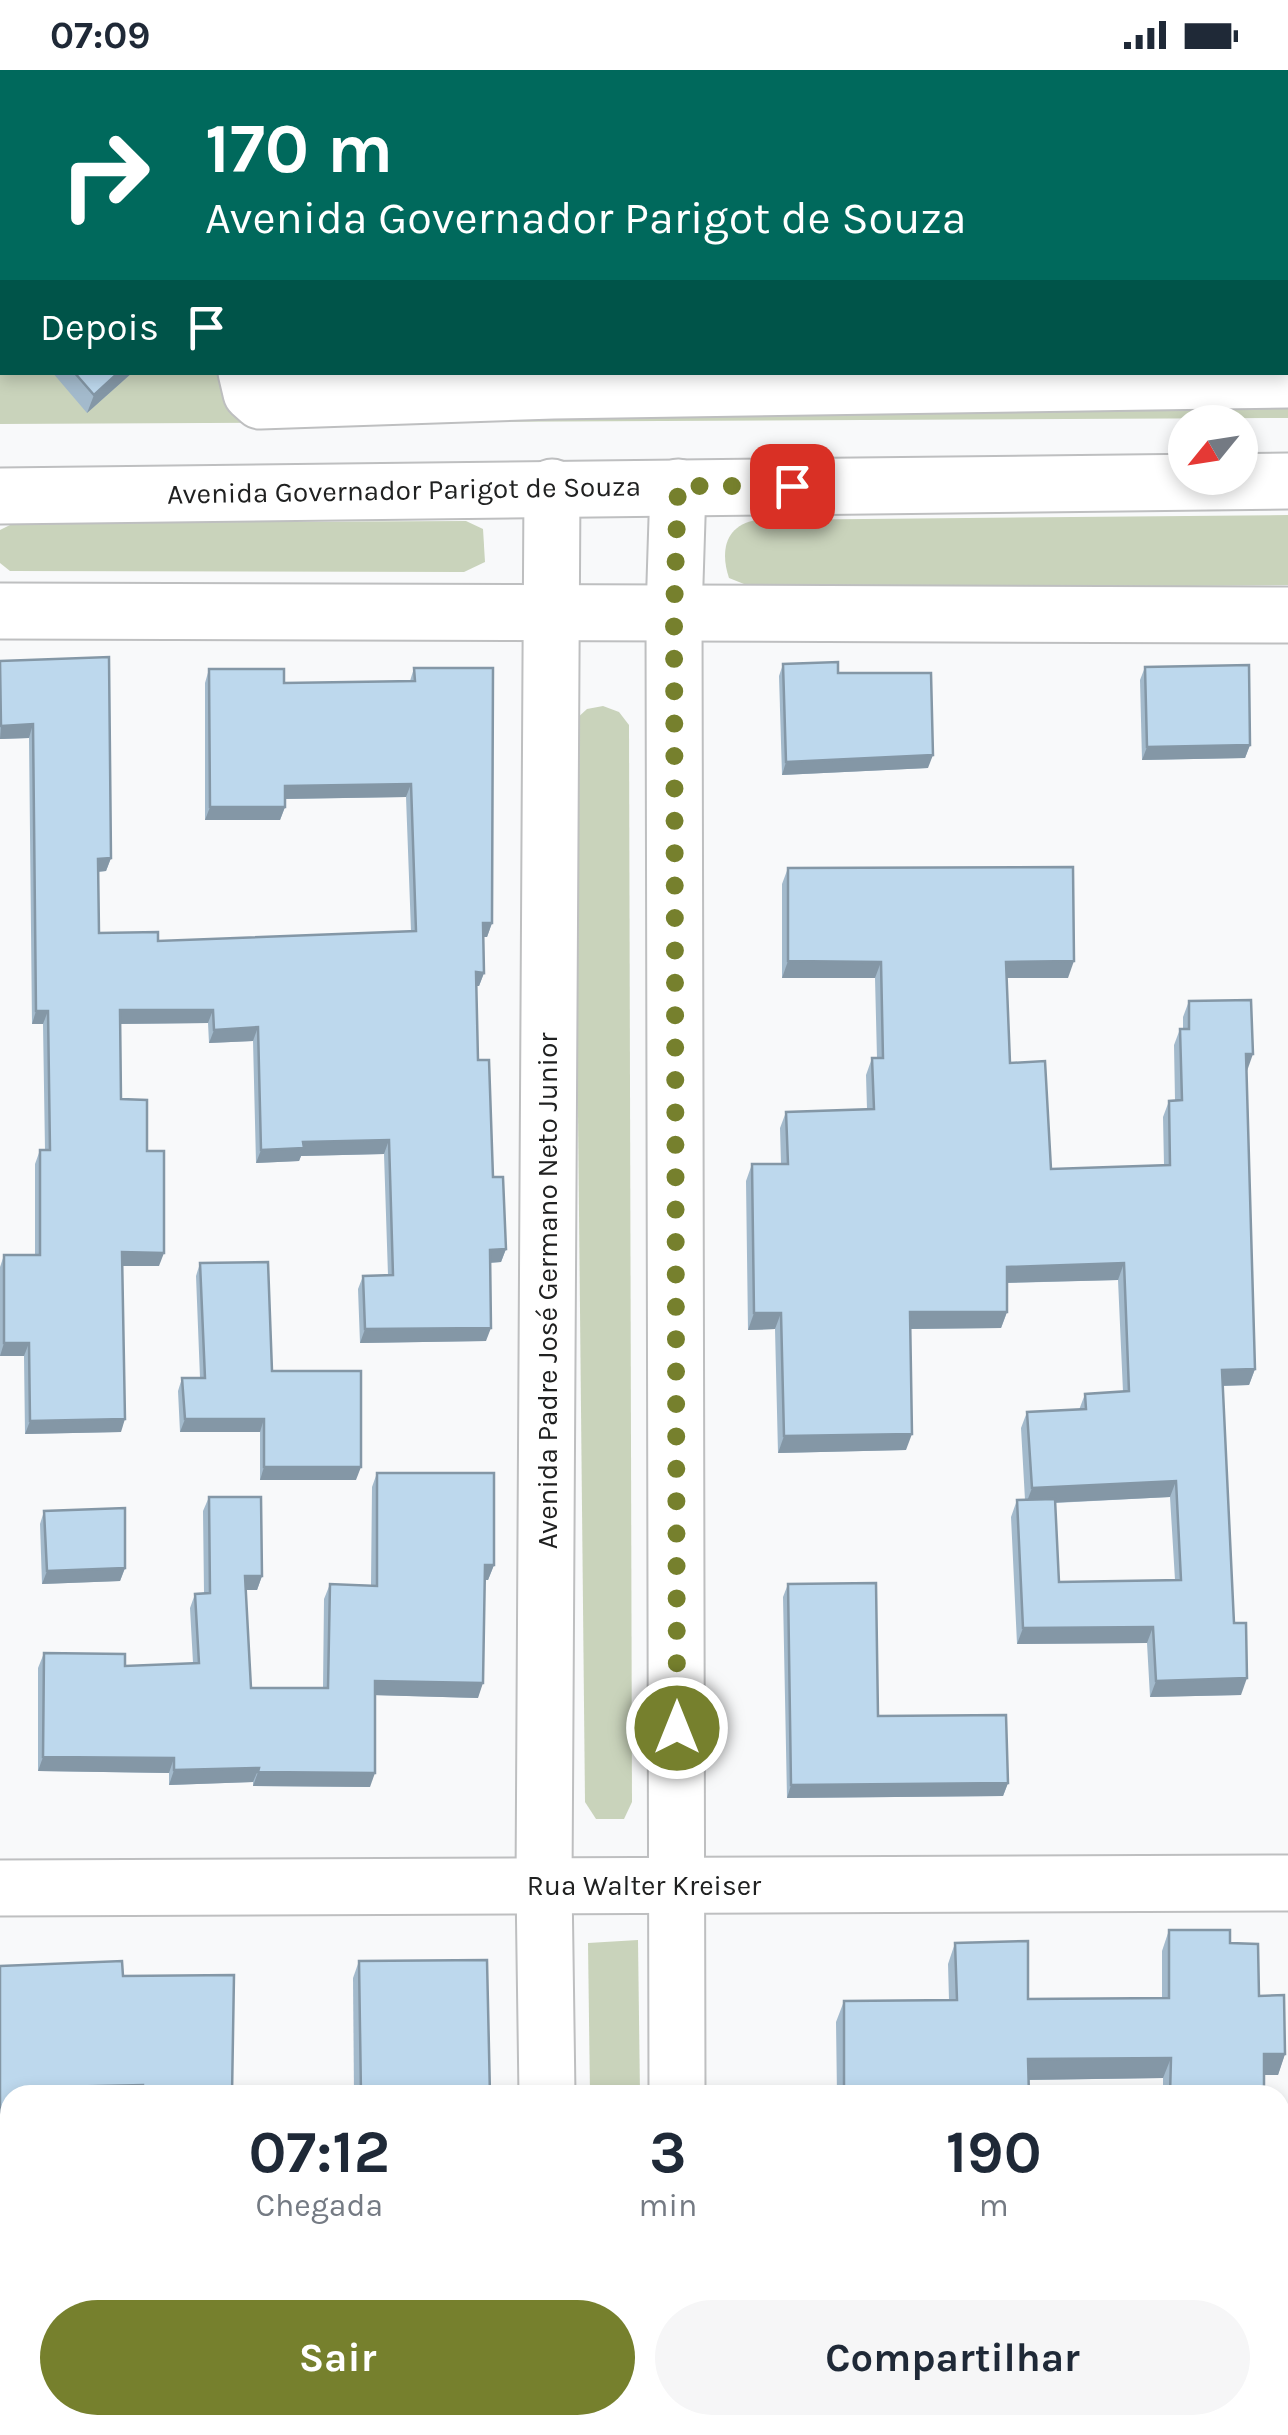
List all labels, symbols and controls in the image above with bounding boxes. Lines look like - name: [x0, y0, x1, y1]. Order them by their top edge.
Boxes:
- text: 07:09: [50, 13, 150, 58]
- text: 170 m: [205, 108, 393, 190]
- icon: right: [40, 110, 170, 240]
- text: Avenida Governador Parigot de Souza: [205, 192, 967, 244]
- icon: arrive: [179, 300, 234, 355]
- text: Depois: [40, 305, 159, 350]
- north arrow: [1168, 405, 1258, 495]
- map controls: [1168, 405, 1258, 495]
- pin: [750, 444, 835, 529]
- icon: arrive: [765, 459, 820, 514]
- street label: Avenida Governador Parigot de Souza: [167, 469, 641, 511]
- street label: Avenida Padre José Germano Neto Junior: [531, 1032, 564, 1549]
- position arrow: [625, 1676, 729, 1780]
- street label: Rua Walter Kreiser: [527, 1869, 762, 1902]
- text: 07:12: [248, 2117, 390, 2187]
- text: 3: [649, 2117, 687, 2187]
- text: 190: [946, 2117, 1042, 2187]
- text: Chegada: [255, 2187, 383, 2224]
- text: min: [638, 2187, 697, 2224]
- text: m: [979, 2187, 1009, 2224]
- button: Sair: [40, 2300, 635, 2415]
- button: Compartilhar: [655, 2300, 1250, 2415]

